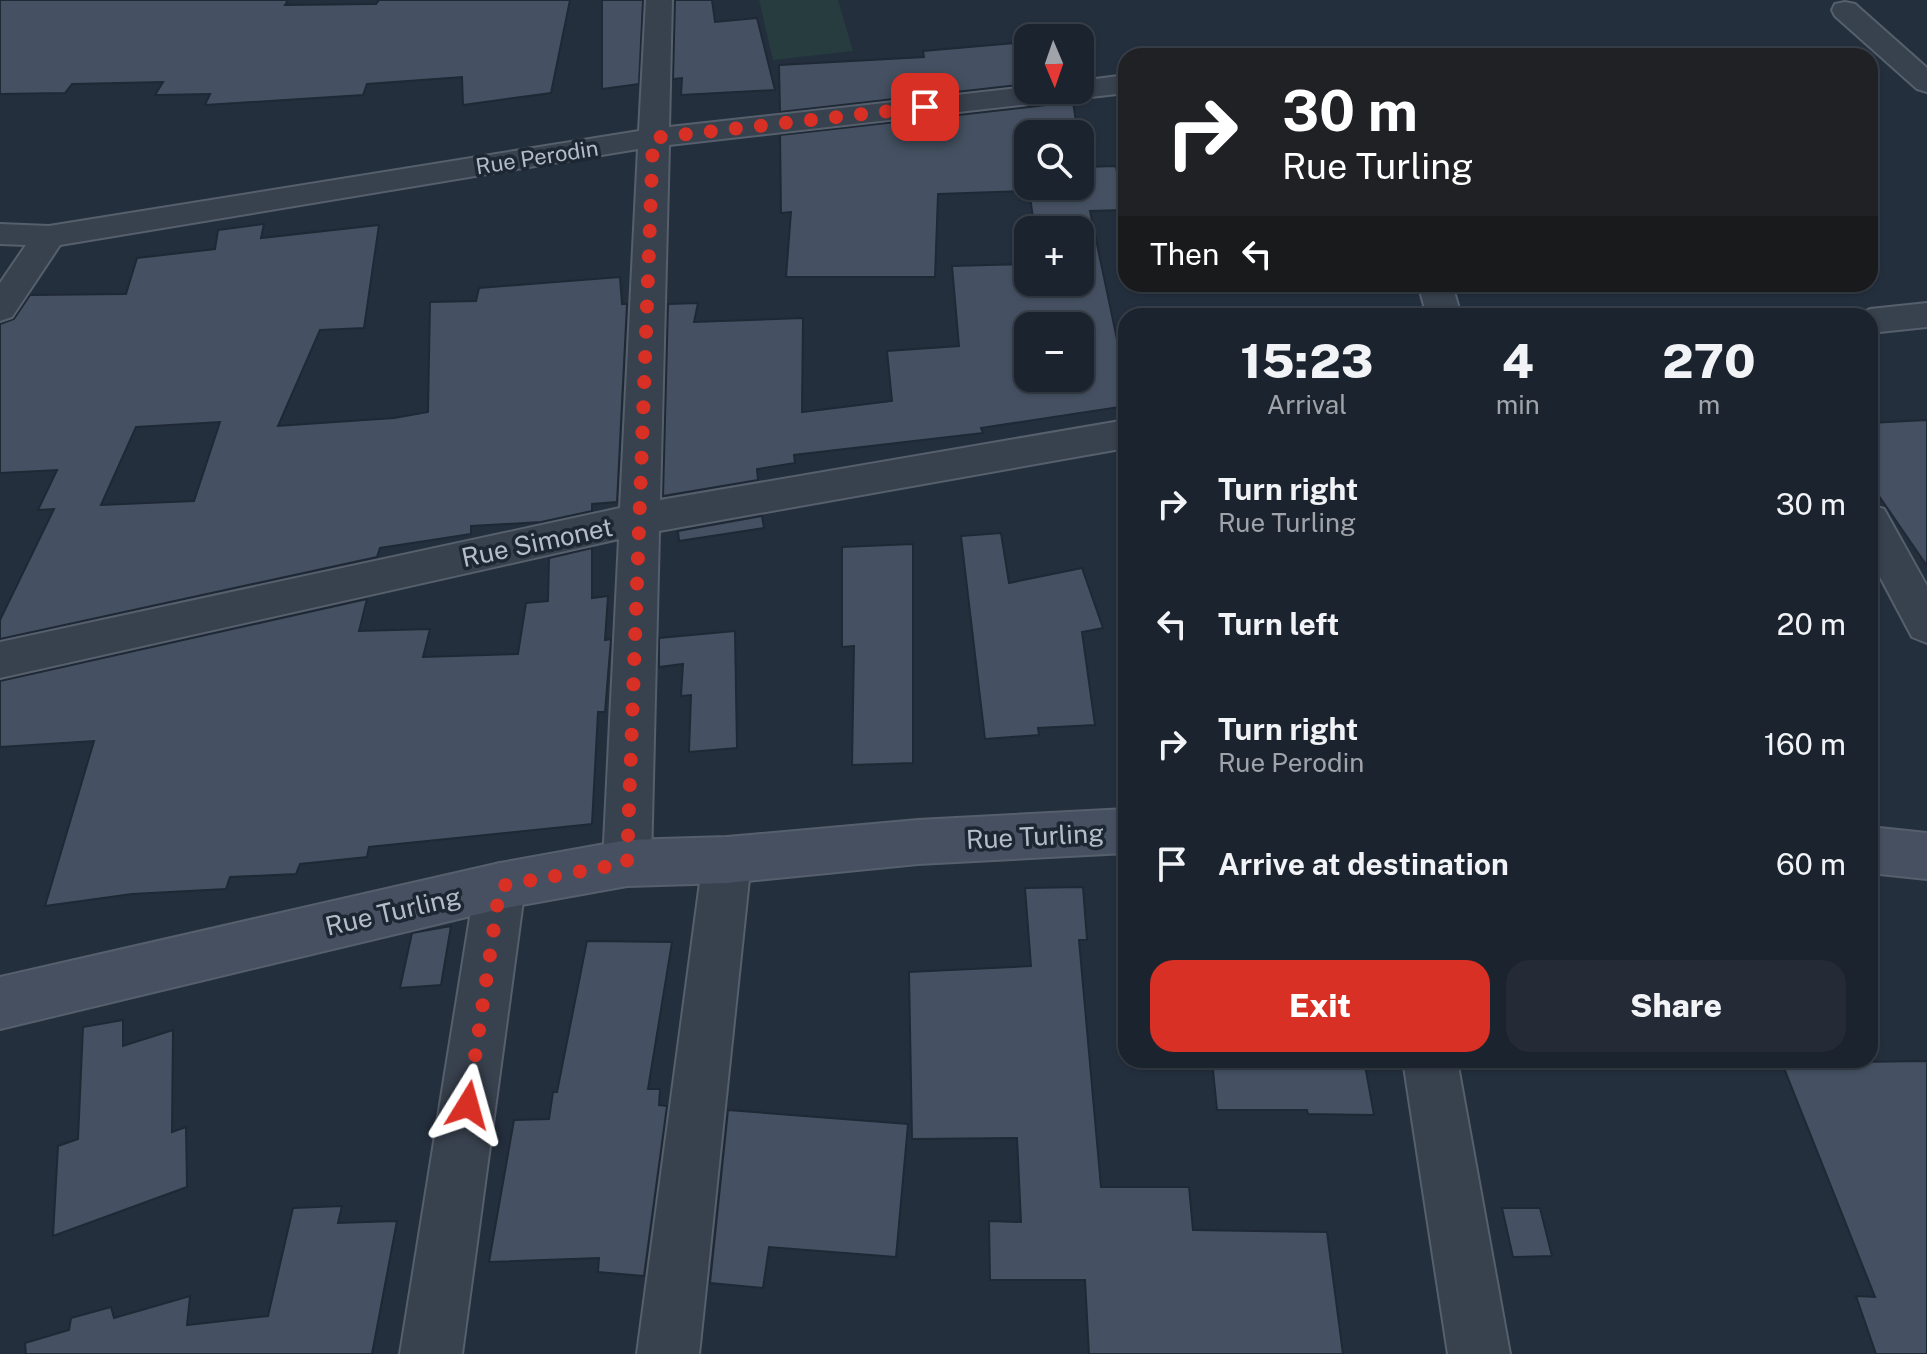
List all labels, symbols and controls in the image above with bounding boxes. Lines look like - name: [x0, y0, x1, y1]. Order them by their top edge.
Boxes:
- north arrow: [1014, 24, 1094, 104]
- map controls: [1014, 24, 1094, 392]
- pin: [891, 73, 959, 141]
- text: 30 m: [1282, 78, 1418, 144]
- icon: right: [1150, 80, 1254, 184]
- icon: arrive: [903, 85, 947, 129]
- button: search: [1014, 120, 1094, 200]
- street label: Rue Perodin: [474, 134, 600, 180]
- text: Rue Turling: [1282, 145, 1473, 187]
- button: +: [1014, 216, 1094, 296]
- icon: left: [1235, 232, 1279, 276]
- text: Then: [1150, 236, 1219, 272]
- button: −: [1014, 312, 1094, 392]
- text: 15:23: [1240, 332, 1373, 389]
- text: 4: [1502, 332, 1534, 389]
- text: 270: [1662, 332, 1756, 389]
- text: Arrival: [1267, 389, 1347, 420]
- text: min: [1496, 389, 1540, 420]
- text: m: [1698, 389, 1720, 420]
- text: Turn right: [1218, 471, 1358, 507]
- icon: right: [1150, 482, 1194, 526]
- text: 30 m: [1776, 486, 1846, 522]
- text: Rue Turling: [1218, 507, 1356, 538]
- street label: Rue Simonet: [459, 511, 615, 573]
- icon: left: [1150, 602, 1194, 646]
- text: Turn left: [1218, 606, 1339, 642]
- text: 20 m: [1777, 606, 1846, 642]
- text: Turn right: [1218, 711, 1358, 747]
- icon: right: [1150, 722, 1194, 766]
- text: 160 m: [1764, 726, 1846, 762]
- text: Rue Perodin: [1218, 747, 1364, 778]
- street label: Rue Turling: [965, 817, 1105, 855]
- icon: arrive: [1150, 842, 1194, 886]
- text: Arrive at destination: [1218, 846, 1509, 882]
- text: 60 m: [1776, 846, 1846, 882]
- street label: Rue Turling: [322, 880, 464, 942]
- button: Exit: [1150, 960, 1490, 1052]
- button: Share: [1506, 960, 1846, 1052]
- position arrow: [426, 1063, 510, 1147]

